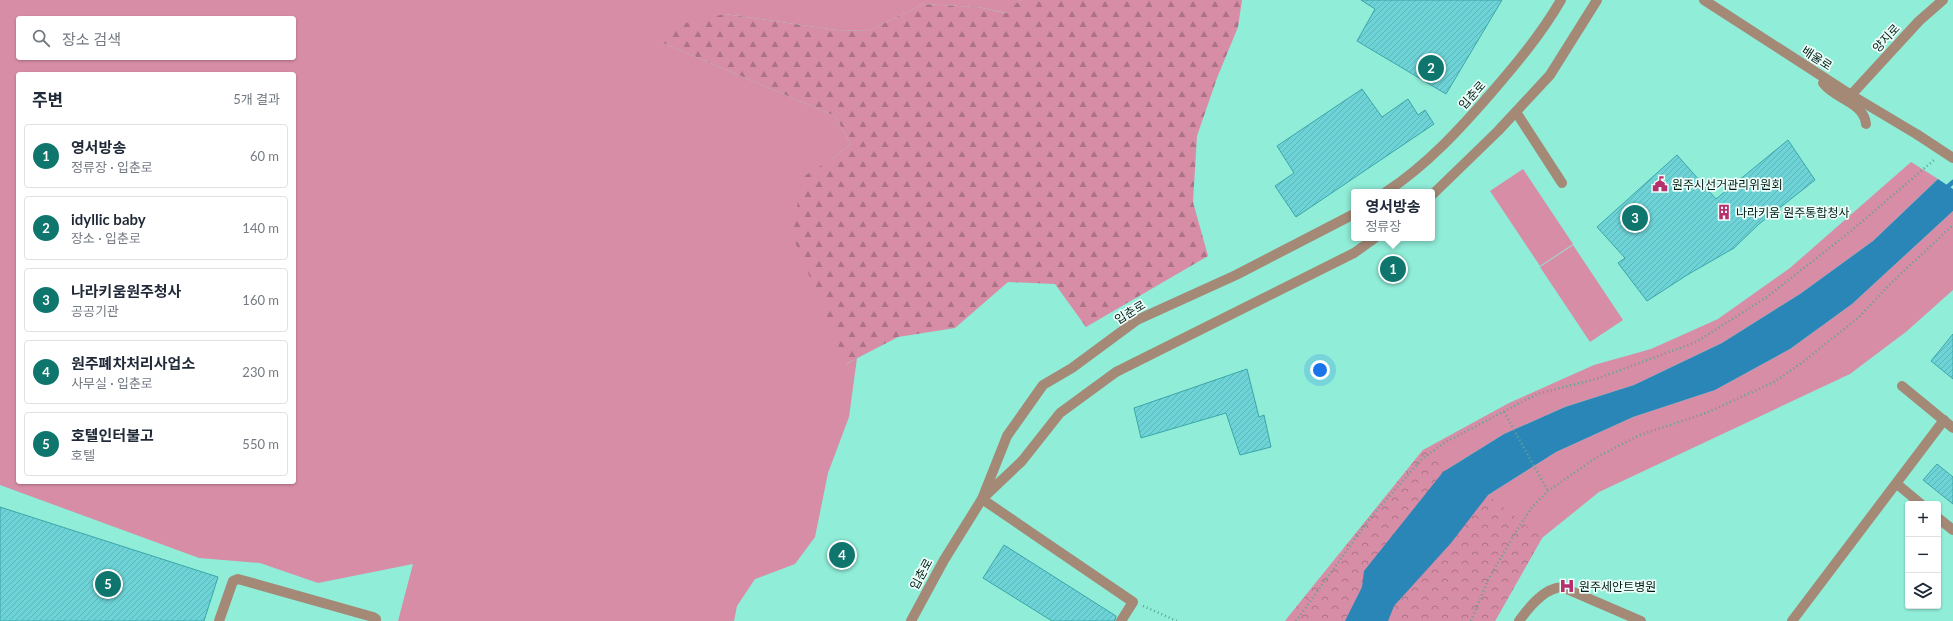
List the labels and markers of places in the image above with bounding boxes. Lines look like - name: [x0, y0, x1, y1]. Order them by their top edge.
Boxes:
- pin: 2: [1418, 53, 1444, 83]
- public building icon: 원주시선거관리위원회: [1651, 175, 1669, 193]
- place label: 원주시선거관리위원회: [1672, 177, 1782, 192]
- pin: 3: [1622, 203, 1648, 233]
- building icon: 나라키움 원주통합청사: [1715, 203, 1733, 221]
- place label: 나라키움 원주통합청사: [1736, 205, 1849, 220]
- pin: 1: [1380, 254, 1406, 284]
- pin: 4: [829, 540, 855, 570]
- pin: 5: [95, 569, 121, 599]
- hospital icon: 원주세안트병원: [1558, 577, 1576, 595]
- place label: 원주세안트병원: [1579, 579, 1656, 594]

